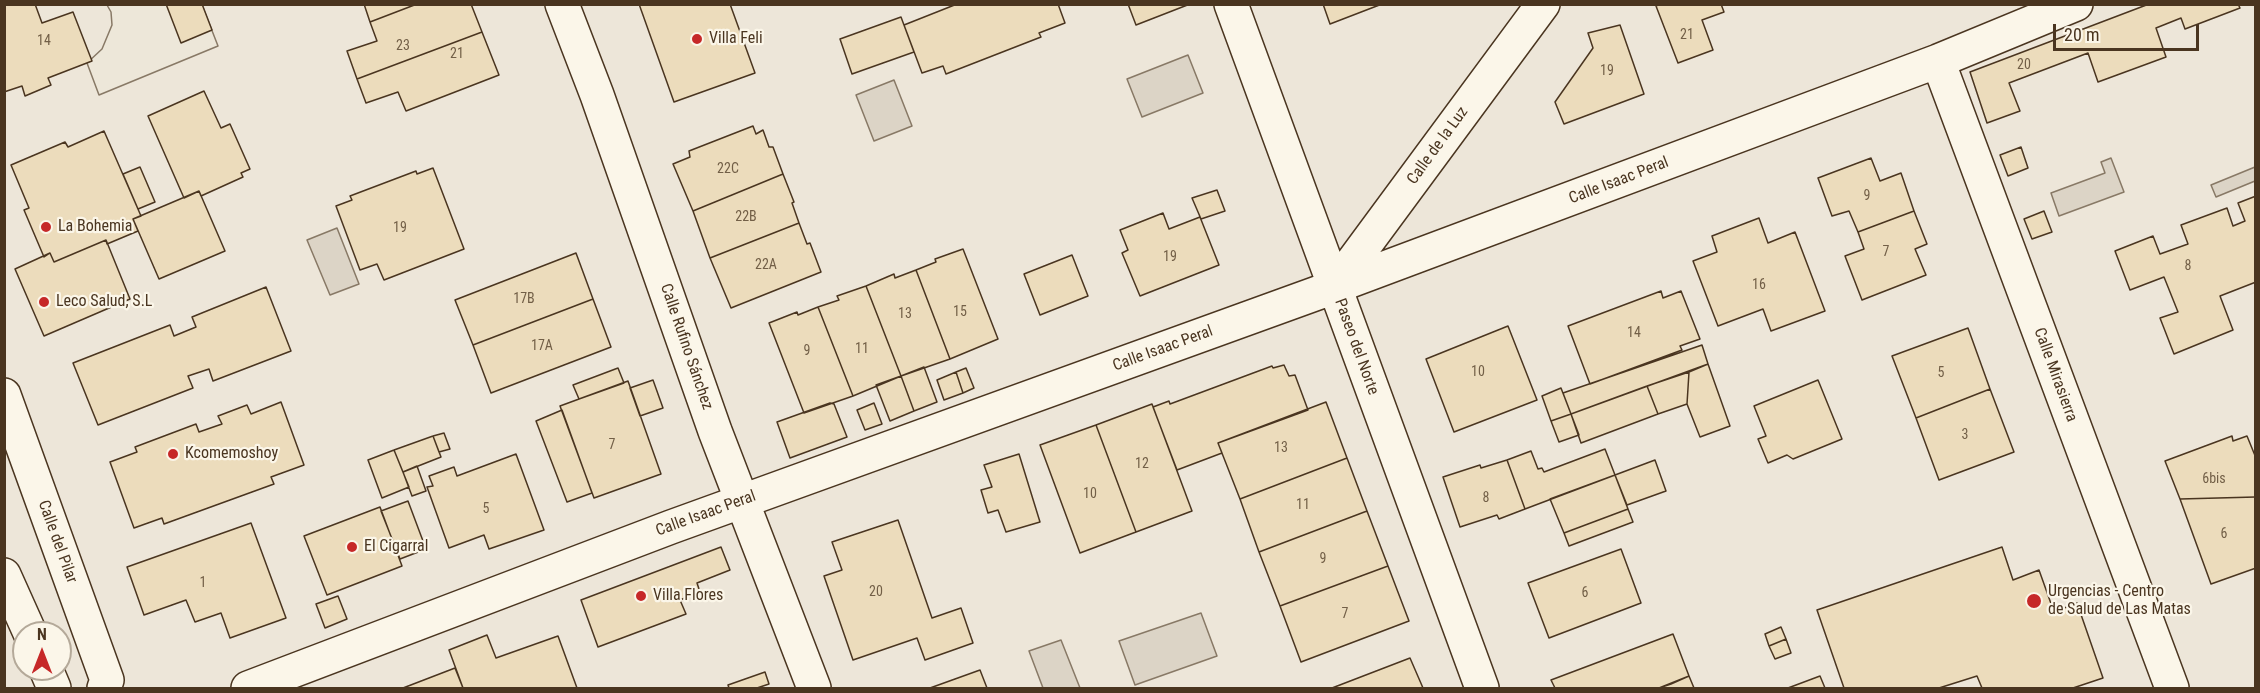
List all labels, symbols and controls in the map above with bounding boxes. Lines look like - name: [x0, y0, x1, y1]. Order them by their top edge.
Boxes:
- scale bar: [2056, 12, 2202, 50]
- text: 20 m: [2064, 24, 2099, 45]
- house number: 21: [1680, 27, 1694, 43]
- place label: Villa Feli: [709, 29, 763, 49]
- marker: Villa Feli: [690, 32, 704, 46]
- house number: 14: [37, 33, 51, 49]
- house number: 23: [396, 38, 410, 54]
- house number: 21: [450, 46, 464, 62]
- house number: 20: [2017, 57, 2031, 73]
- house number: 19: [1600, 63, 1614, 79]
- street label: Calle de la Luz: [1403, 103, 1473, 189]
- street label: Calle Isaac Peral: [1566, 153, 1672, 209]
- house number: 22C: [717, 161, 739, 177]
- house number: 9: [1864, 188, 1870, 204]
- house number: 22B: [735, 209, 757, 225]
- place label: La Bohemia: [58, 217, 132, 237]
- marker: La Bohemia: [39, 220, 53, 234]
- house number: 19: [393, 220, 407, 236]
- house number: 7: [1883, 244, 1889, 260]
- house number: 19: [1163, 249, 1177, 265]
- house number: 22A: [755, 257, 777, 273]
- house number: 8: [2185, 258, 2191, 274]
- house number: 16: [1752, 277, 1766, 293]
- street label: Calle Rufino Sánchez: [655, 281, 717, 413]
- house number: 17B: [513, 291, 535, 307]
- place label: Leco Salud, S.L: [56, 292, 152, 312]
- marker: Leco Salud, S.L: [37, 295, 51, 309]
- street label: Paseo del Norte: [1330, 296, 1382, 398]
- house number: 15: [953, 304, 967, 320]
- house number: 13: [898, 306, 912, 322]
- street label: Calle Isaac Peral: [1110, 322, 1216, 376]
- house number: 14: [1627, 325, 1641, 341]
- street label: Calle Mirasierra: [2029, 325, 2081, 425]
- house number: 17A: [531, 338, 553, 354]
- house number: 11: [855, 341, 869, 357]
- house number: 9: [804, 343, 810, 359]
- house number: 10: [1471, 364, 1485, 380]
- house number: 5: [1938, 365, 1944, 381]
- house number: 3: [1962, 427, 1968, 443]
- house number: 7: [609, 437, 615, 453]
- house number: 13: [1274, 440, 1288, 456]
- place label: Kcomemoshoy: [185, 444, 278, 464]
- marker: Kcomemoshoy: [166, 447, 180, 461]
- house number: 12: [1135, 456, 1149, 472]
- house number: 6bis: [2202, 471, 2226, 487]
- house number: 10: [1083, 486, 1097, 502]
- street label: Calle Isaac Peral: [653, 487, 759, 541]
- house number: 8: [1483, 490, 1489, 506]
- house number: 11: [1296, 497, 1310, 513]
- street label: Calle del Pilar: [33, 498, 81, 586]
- house number: 5: [483, 501, 489, 517]
- house number: 6: [2221, 526, 2227, 542]
- place label: El Cigarral: [364, 537, 428, 557]
- marker: El Cigarral: [345, 540, 359, 554]
- house number: 9: [1320, 551, 1326, 567]
- house number: 1: [200, 575, 206, 591]
- place label: Urgencias - Centro de Salud de Las Matas: [2048, 582, 2191, 620]
- house number: 20: [869, 584, 883, 600]
- house number: 6: [1582, 585, 1588, 601]
- place label: Villa Flores: [653, 586, 723, 606]
- marker: Villa Flores: [634, 589, 648, 603]
- marker: Urgencias - Centro de Salud de Las Matas: [2025, 592, 2043, 610]
- house number: 7: [1342, 606, 1348, 622]
- north arrow: [12, 621, 72, 681]
- text: N: [37, 625, 47, 644]

